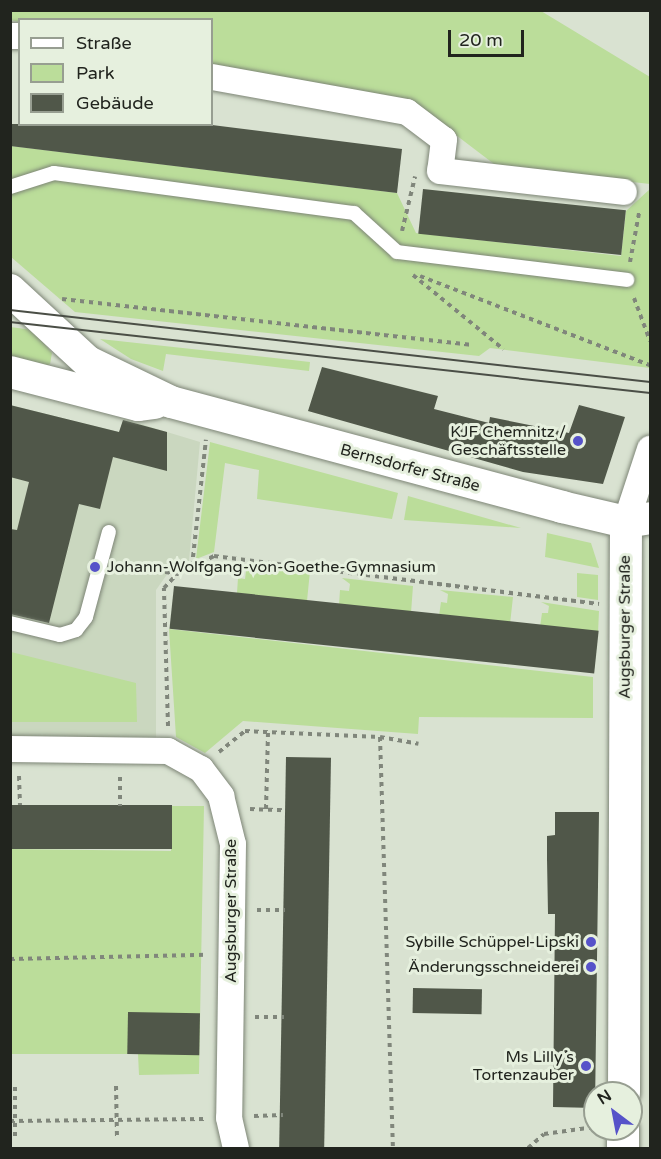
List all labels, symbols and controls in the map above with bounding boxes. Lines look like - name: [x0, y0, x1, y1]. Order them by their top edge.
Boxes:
- legend: [18, 18, 213, 126]
- scale bar: [451, 18, 528, 56]
- text: 20 m: [459, 29, 503, 51]
- text: Straße: [76, 32, 132, 54]
- text: Park: [76, 62, 114, 84]
- text: Gebäude: [76, 92, 154, 114]
- place label: KJF Chemnitz / Geschäftsstelle: [450, 422, 566, 460]
- marker: KJF Chemnitz / Geschäftsstelle: [571, 434, 585, 448]
- street label: Bernsdorfer Straße: [338, 440, 482, 496]
- street label: Augsburger Straße: [615, 555, 635, 699]
- place label: Johann-Wolfgang-von-Goethe-Gymnasium: [107, 557, 436, 577]
- marker: Johann-Wolfgang-von-Goethe-Gymnasium: [88, 560, 102, 574]
- street label: Augsburger Straße: [221, 839, 241, 983]
- place label: Sybille Schüppel-Lipski: [406, 932, 579, 952]
- marker: Sybille Schüppel-Lipski: [584, 935, 598, 949]
- place label: Änderungsschneiderei: [408, 957, 579, 977]
- marker: Änderungsschneiderei: [584, 960, 598, 974]
- place label: Ms Lilly´s Tortenzauber: [473, 1047, 574, 1085]
- marker: Ms Lilly´s Tortenzauber: [579, 1059, 593, 1073]
- north arrow: [583, 1081, 643, 1141]
- text: N: [594, 1086, 615, 1109]

